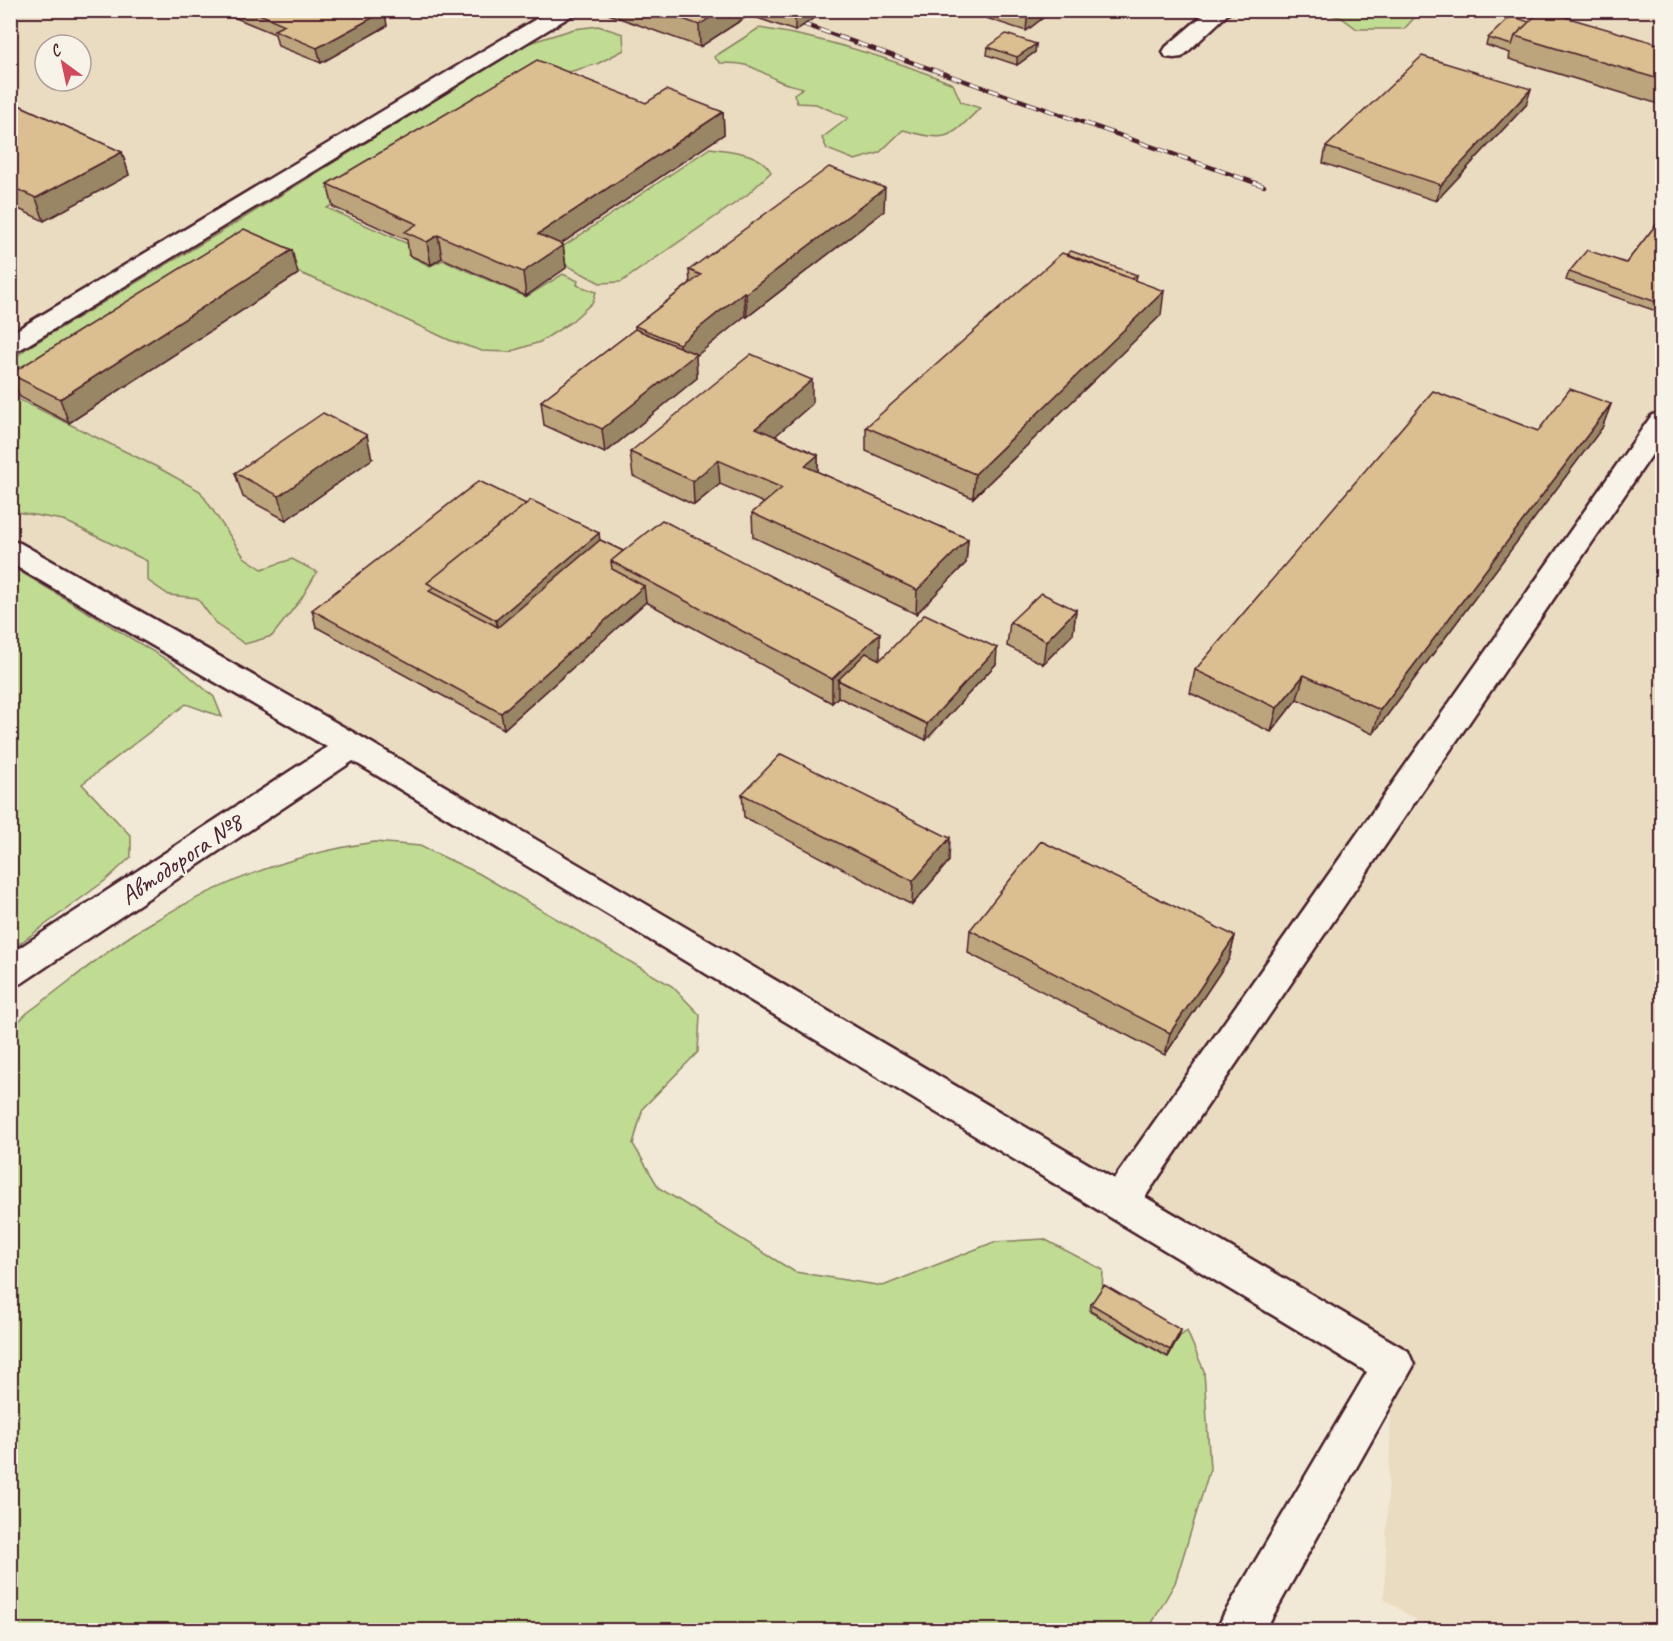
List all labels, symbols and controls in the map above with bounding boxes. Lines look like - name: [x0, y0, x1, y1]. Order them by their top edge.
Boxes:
- north arrow: [33, 33, 93, 93]
- text: С: [47, 40, 66, 62]
- street label: Автодорога №8: [113, 805, 250, 912]

